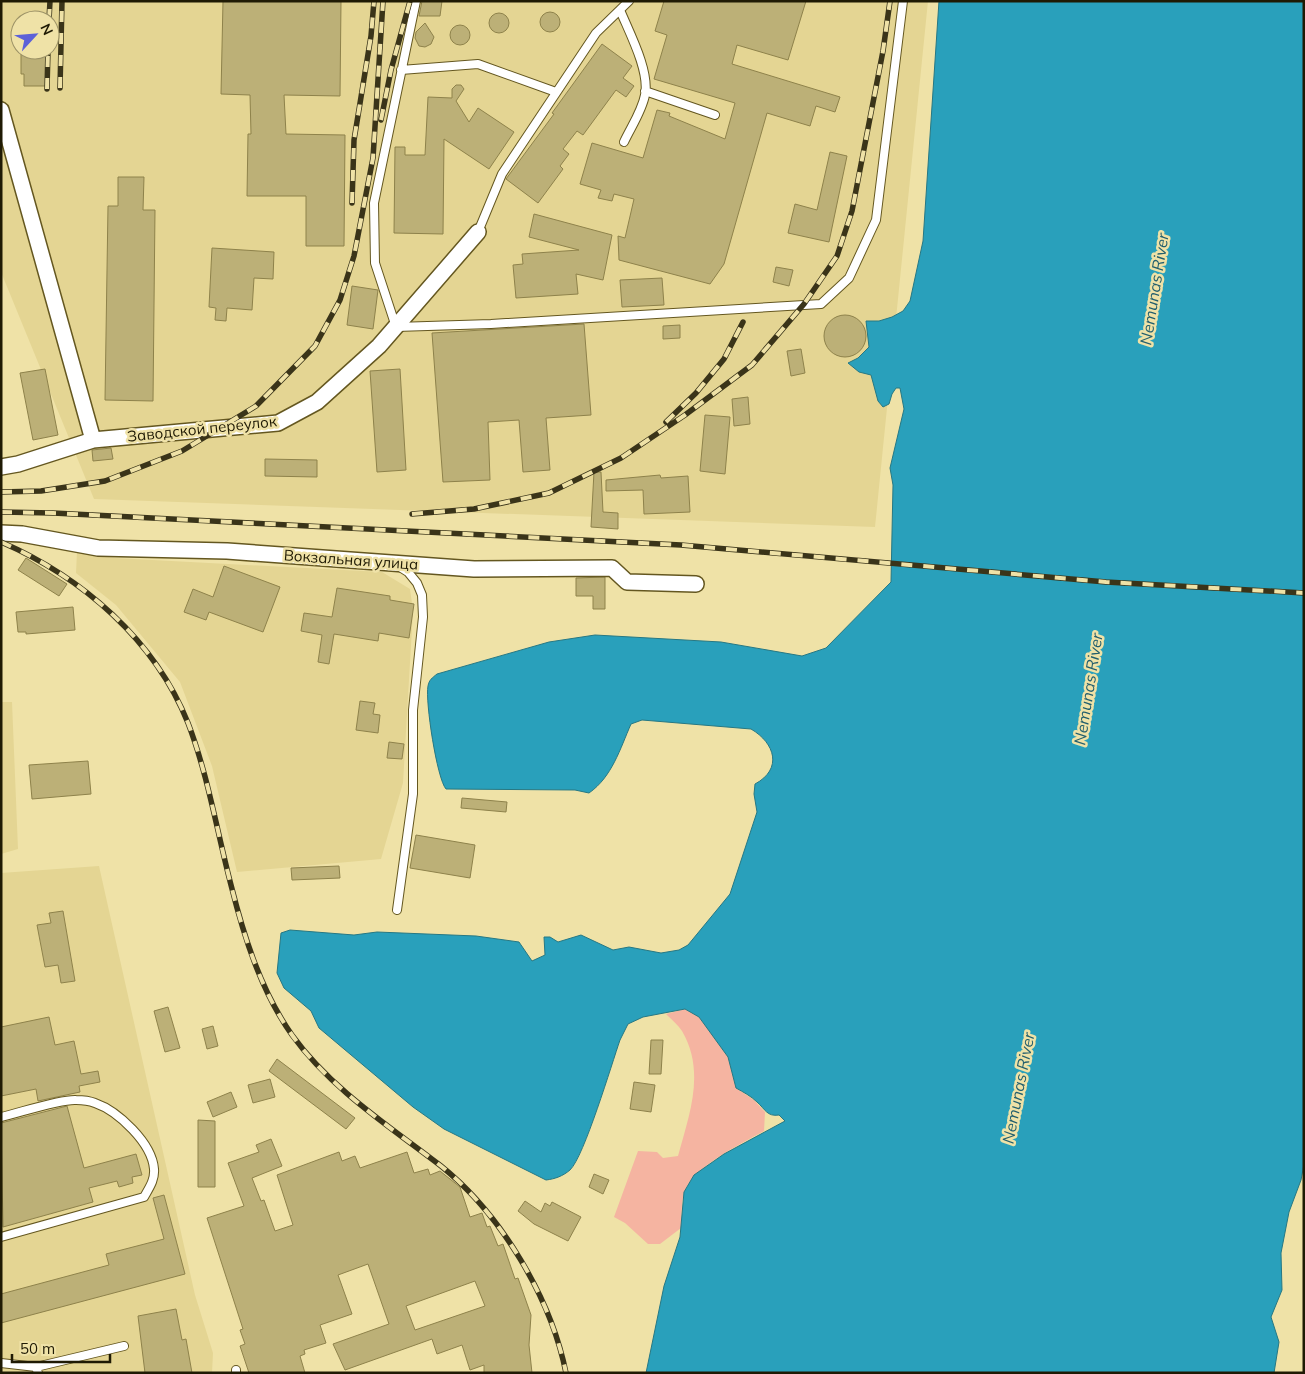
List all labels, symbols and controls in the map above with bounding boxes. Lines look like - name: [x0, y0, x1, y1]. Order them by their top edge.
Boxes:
- north arrow: [10, 10, 60, 60]
- text: N: [36, 21, 57, 38]
- water label: Nemunas River: [1135, 231, 1173, 346]
- street label: Заводской переулок: [126, 411, 279, 446]
- street label: Вокзальная улица: [283, 545, 419, 574]
- water label: Nemunas River: [1069, 631, 1107, 746]
- water label: Nemunas River: [997, 1030, 1039, 1145]
- scale bar: [12, 1332, 110, 1364]
- text: 50 m: [20, 1339, 55, 1358]

